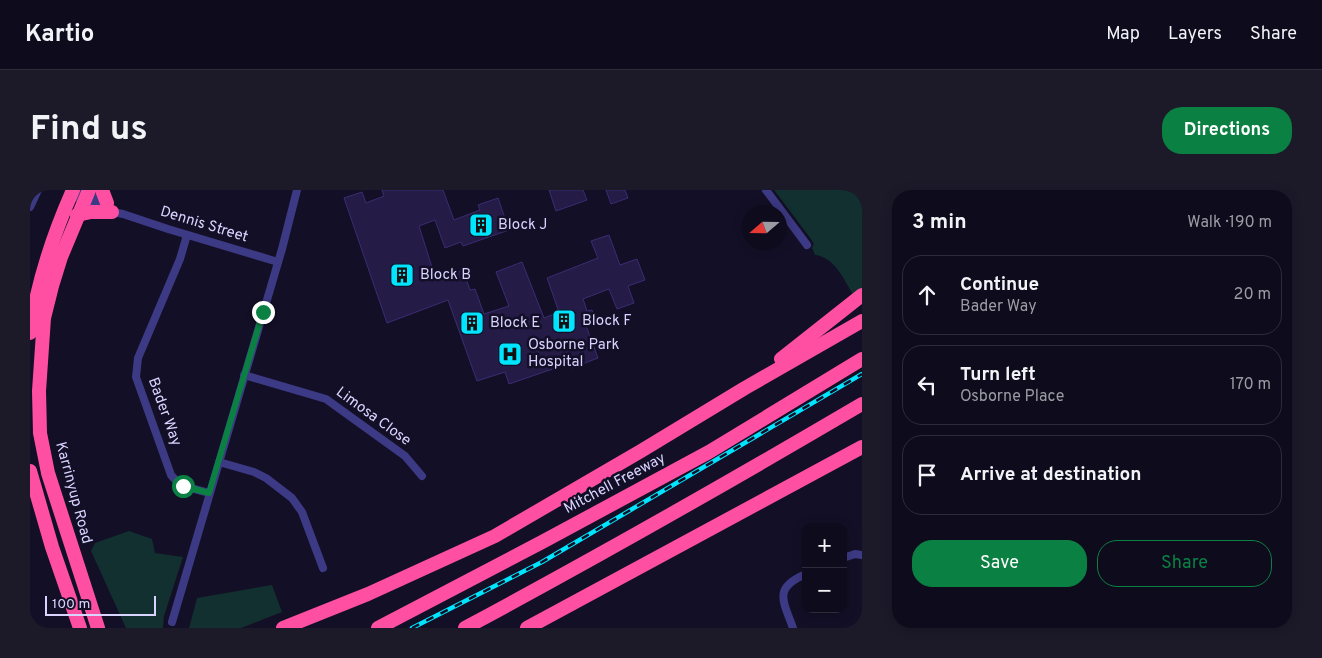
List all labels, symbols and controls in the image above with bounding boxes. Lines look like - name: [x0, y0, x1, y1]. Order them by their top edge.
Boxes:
- text: Kartio: [25, 20, 94, 50]
- text: Map: [1106, 23, 1140, 46]
- text: Layers: [1168, 23, 1222, 46]
- text: Share: [1250, 23, 1297, 46]
- button: Directions: [1162, 107, 1292, 154]
- text: Find us: [30, 108, 148, 152]
- street label: Dennis Street: [158, 203, 250, 247]
- north arrow: [742, 205, 787, 250]
- text: 3 min: [912, 209, 967, 236]
- building icon: Block J: [468, 212, 494, 238]
- text: Walk · 190 m: [1187, 213, 1272, 233]
- place label: Block J: [498, 216, 548, 235]
- building icon: Block B: [389, 262, 415, 288]
- place label: Block B: [420, 266, 471, 285]
- text: Continue: [960, 273, 1039, 297]
- icon: ahead: [913, 281, 941, 309]
- text: 20 m: [1234, 285, 1271, 305]
- text: Bader Way: [960, 297, 1037, 317]
- route end: [252, 301, 275, 324]
- building icon: Block F: [551, 308, 577, 334]
- building icon: Block E: [459, 310, 485, 336]
- place label: Block F: [582, 312, 632, 331]
- place label: Block E: [490, 314, 540, 333]
- place label: Osborne Park Hospital: [528, 336, 620, 372]
- hospital icon: Osborne Park Hospital: [497, 341, 523, 367]
- text: Turn left: [960, 363, 1036, 387]
- icon: left: [913, 371, 941, 399]
- street label: Bader Way: [143, 375, 185, 449]
- text: 170 m: [1230, 375, 1271, 395]
- street label: Limosa Close: [332, 383, 414, 451]
- text: Osborne Place: [960, 387, 1064, 407]
- street label: Karrinyup Road: [50, 440, 96, 546]
- street label: Mitchell Freeway: [561, 449, 669, 519]
- icon: arrive: [913, 461, 941, 489]
- text: Arrive at destination: [960, 463, 1141, 487]
- route start: [172, 475, 195, 498]
- map controls: [802, 523, 847, 613]
- button: +: [802, 523, 847, 568]
- button: Save: [912, 540, 1087, 587]
- button: Share: [1097, 540, 1272, 587]
- button: −: [802, 568, 847, 613]
- scale bar: [45, 593, 156, 616]
- text: 100 m: [52, 596, 90, 613]

